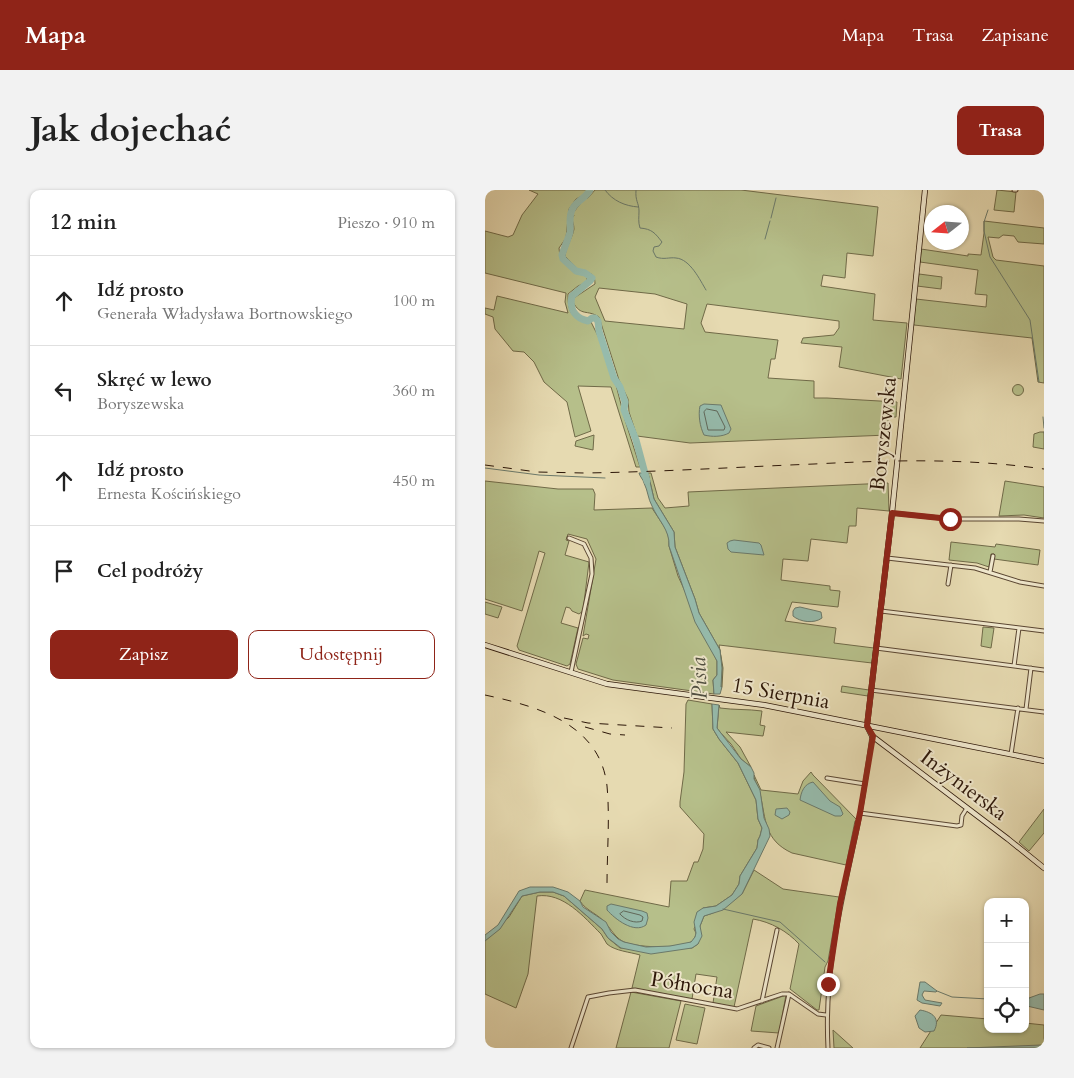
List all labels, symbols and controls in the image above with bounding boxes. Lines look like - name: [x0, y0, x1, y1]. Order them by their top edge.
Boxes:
- text: Mapa: [25, 19, 86, 52]
- text: Mapa: [842, 23, 884, 48]
- text: Trasa: [912, 23, 954, 48]
- text: Zapisane: [982, 23, 1049, 48]
- text: Jak dojechać: [30, 106, 231, 154]
- button: Trasa: [957, 106, 1044, 155]
- north arrow: [924, 205, 969, 250]
- text: 12 min: [50, 208, 117, 237]
- text: Pieszo · 910 m: [338, 212, 435, 234]
- text: Idź prosto: [97, 277, 184, 303]
- icon: ahead: [50, 287, 78, 315]
- text: 100 m: [393, 290, 435, 312]
- text: Generała Władysława Bortnowskiego: [97, 303, 353, 325]
- text: Skręć w lewo: [97, 367, 212, 393]
- street label: Boryszewska: [863, 376, 904, 493]
- icon: left: [50, 377, 78, 405]
- text: 360 m: [393, 380, 435, 402]
- text: Boryszewska: [97, 393, 184, 415]
- text: Idź prosto: [97, 457, 184, 483]
- icon: ahead: [50, 467, 78, 495]
- text: 450 m: [393, 470, 435, 492]
- text: Ernesta Kościńskiego: [97, 483, 241, 505]
- route start: [939, 508, 962, 531]
- icon: arrive: [50, 557, 78, 585]
- text: Cel podróży: [97, 558, 203, 584]
- button: Zapisz: [50, 630, 238, 679]
- button: Udostępnij: [248, 630, 435, 679]
- water label: Pisia: [683, 656, 715, 700]
- street label: 15 Sierpnia: [730, 671, 832, 716]
- street label: Inżynierska: [914, 743, 1013, 828]
- map controls: [984, 898, 1029, 1033]
- button: +: [984, 898, 1029, 943]
- button: −: [984, 943, 1029, 988]
- street label: Północna: [648, 965, 735, 1006]
- route end: [817, 973, 840, 996]
- button: locate: [984, 988, 1029, 1033]

